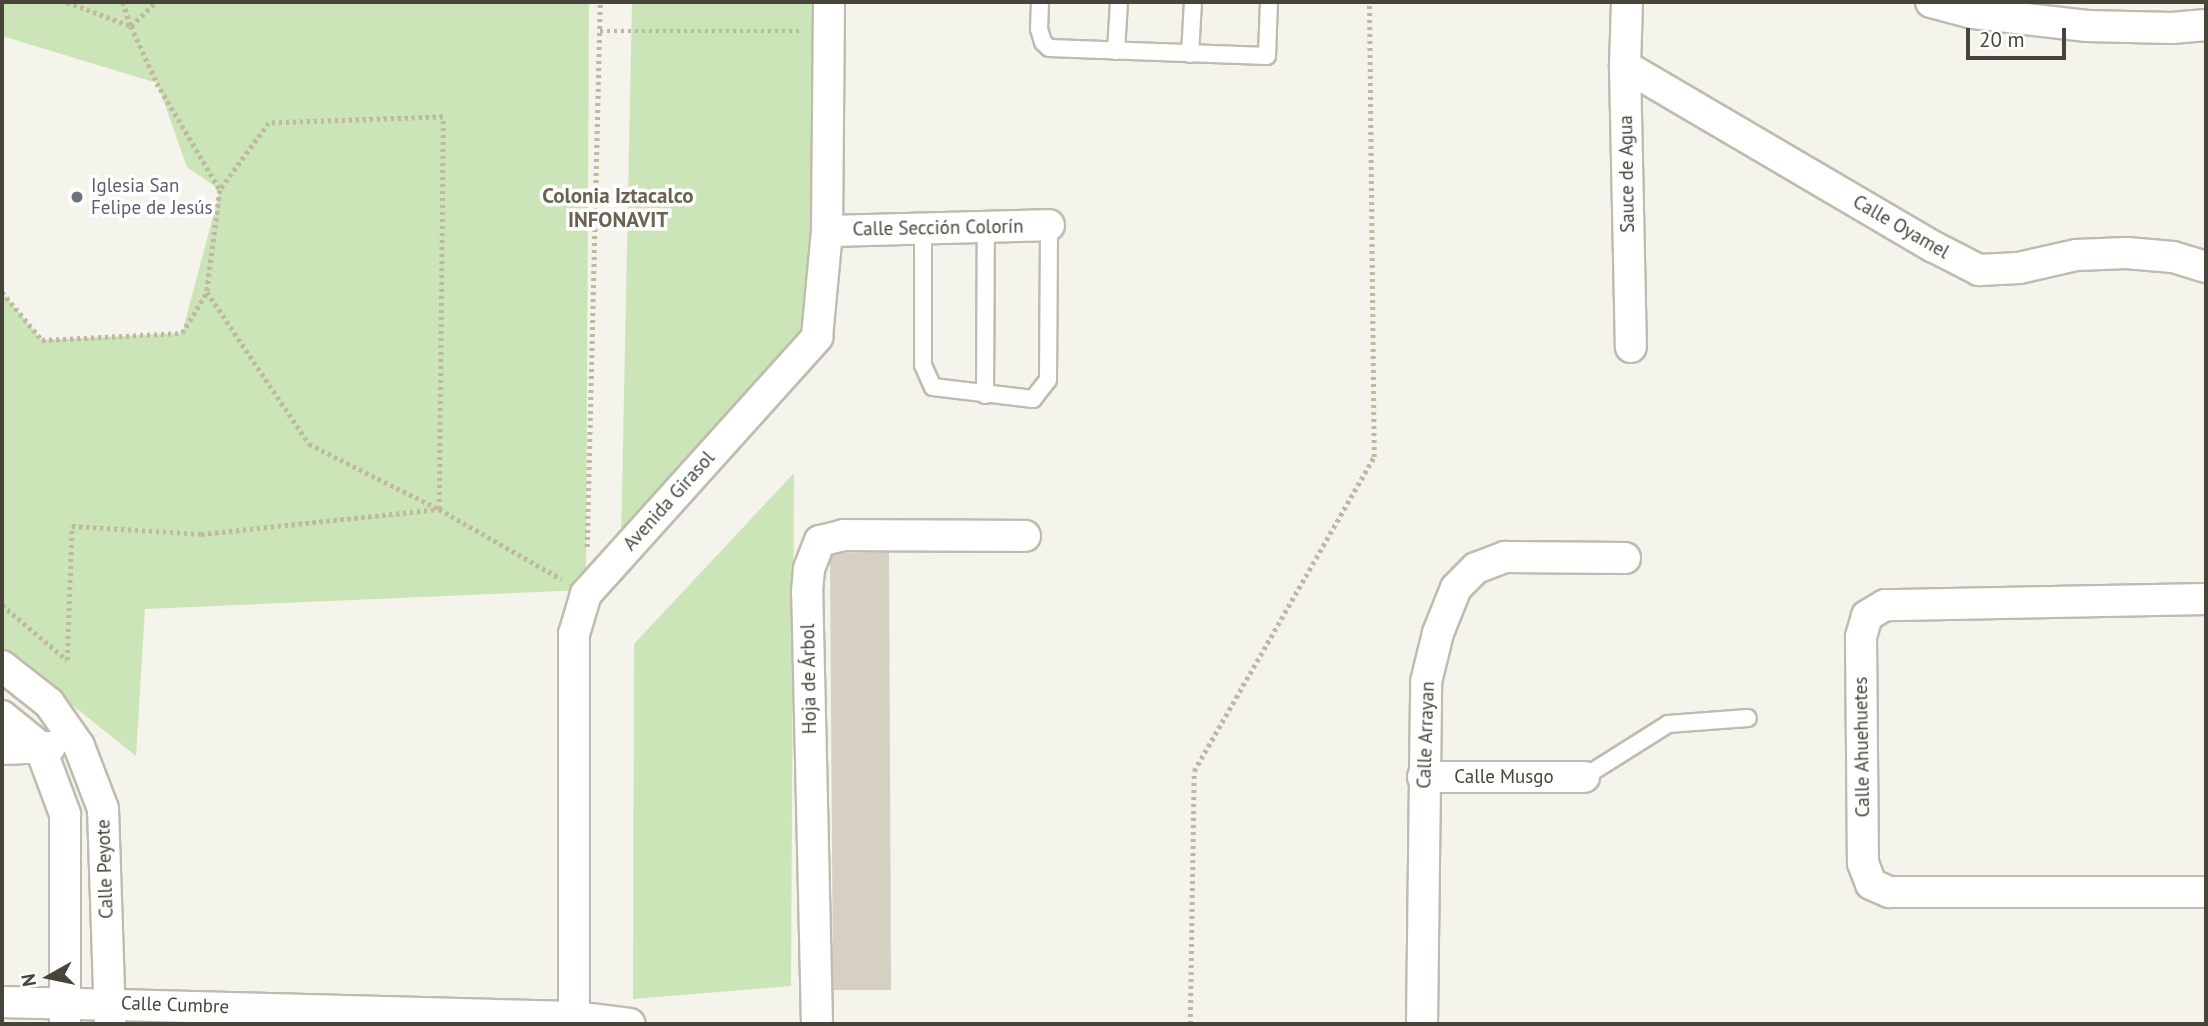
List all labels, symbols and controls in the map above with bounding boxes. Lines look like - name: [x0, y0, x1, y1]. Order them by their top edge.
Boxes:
- scale bar: [1970, 14, 2070, 58]
- text: 20 m: [1979, 26, 2025, 53]
- street label: Sauce de Agua: [1615, 115, 1639, 233]
- place label: Iglesia San Felipe de Jesús: [91, 175, 212, 219]
- district label: Colonia Iztacalco INFONAVIT: [542, 183, 694, 233]
- marker: Iglesia San Felipe de Jesús: [69, 189, 85, 205]
- street label: Calle Oyamel: [1849, 190, 1953, 264]
- street label: Calle Sección Colorín: [852, 215, 1024, 241]
- street label: Avenida Girasol: [619, 447, 719, 555]
- street label: Hoja de Árbol: [797, 623, 821, 735]
- street label: Calle Ahuehuetes: [1849, 676, 1875, 818]
- street label: Calle Arrayan: [1413, 681, 1439, 789]
- street label: Calle Musgo: [1454, 766, 1554, 788]
- street label: Calle Peyote: [92, 819, 118, 919]
- north arrow: [14, 942, 84, 1012]
- text: N: [15, 972, 41, 988]
- street label: Calle Cumbre: [120, 992, 230, 1018]

